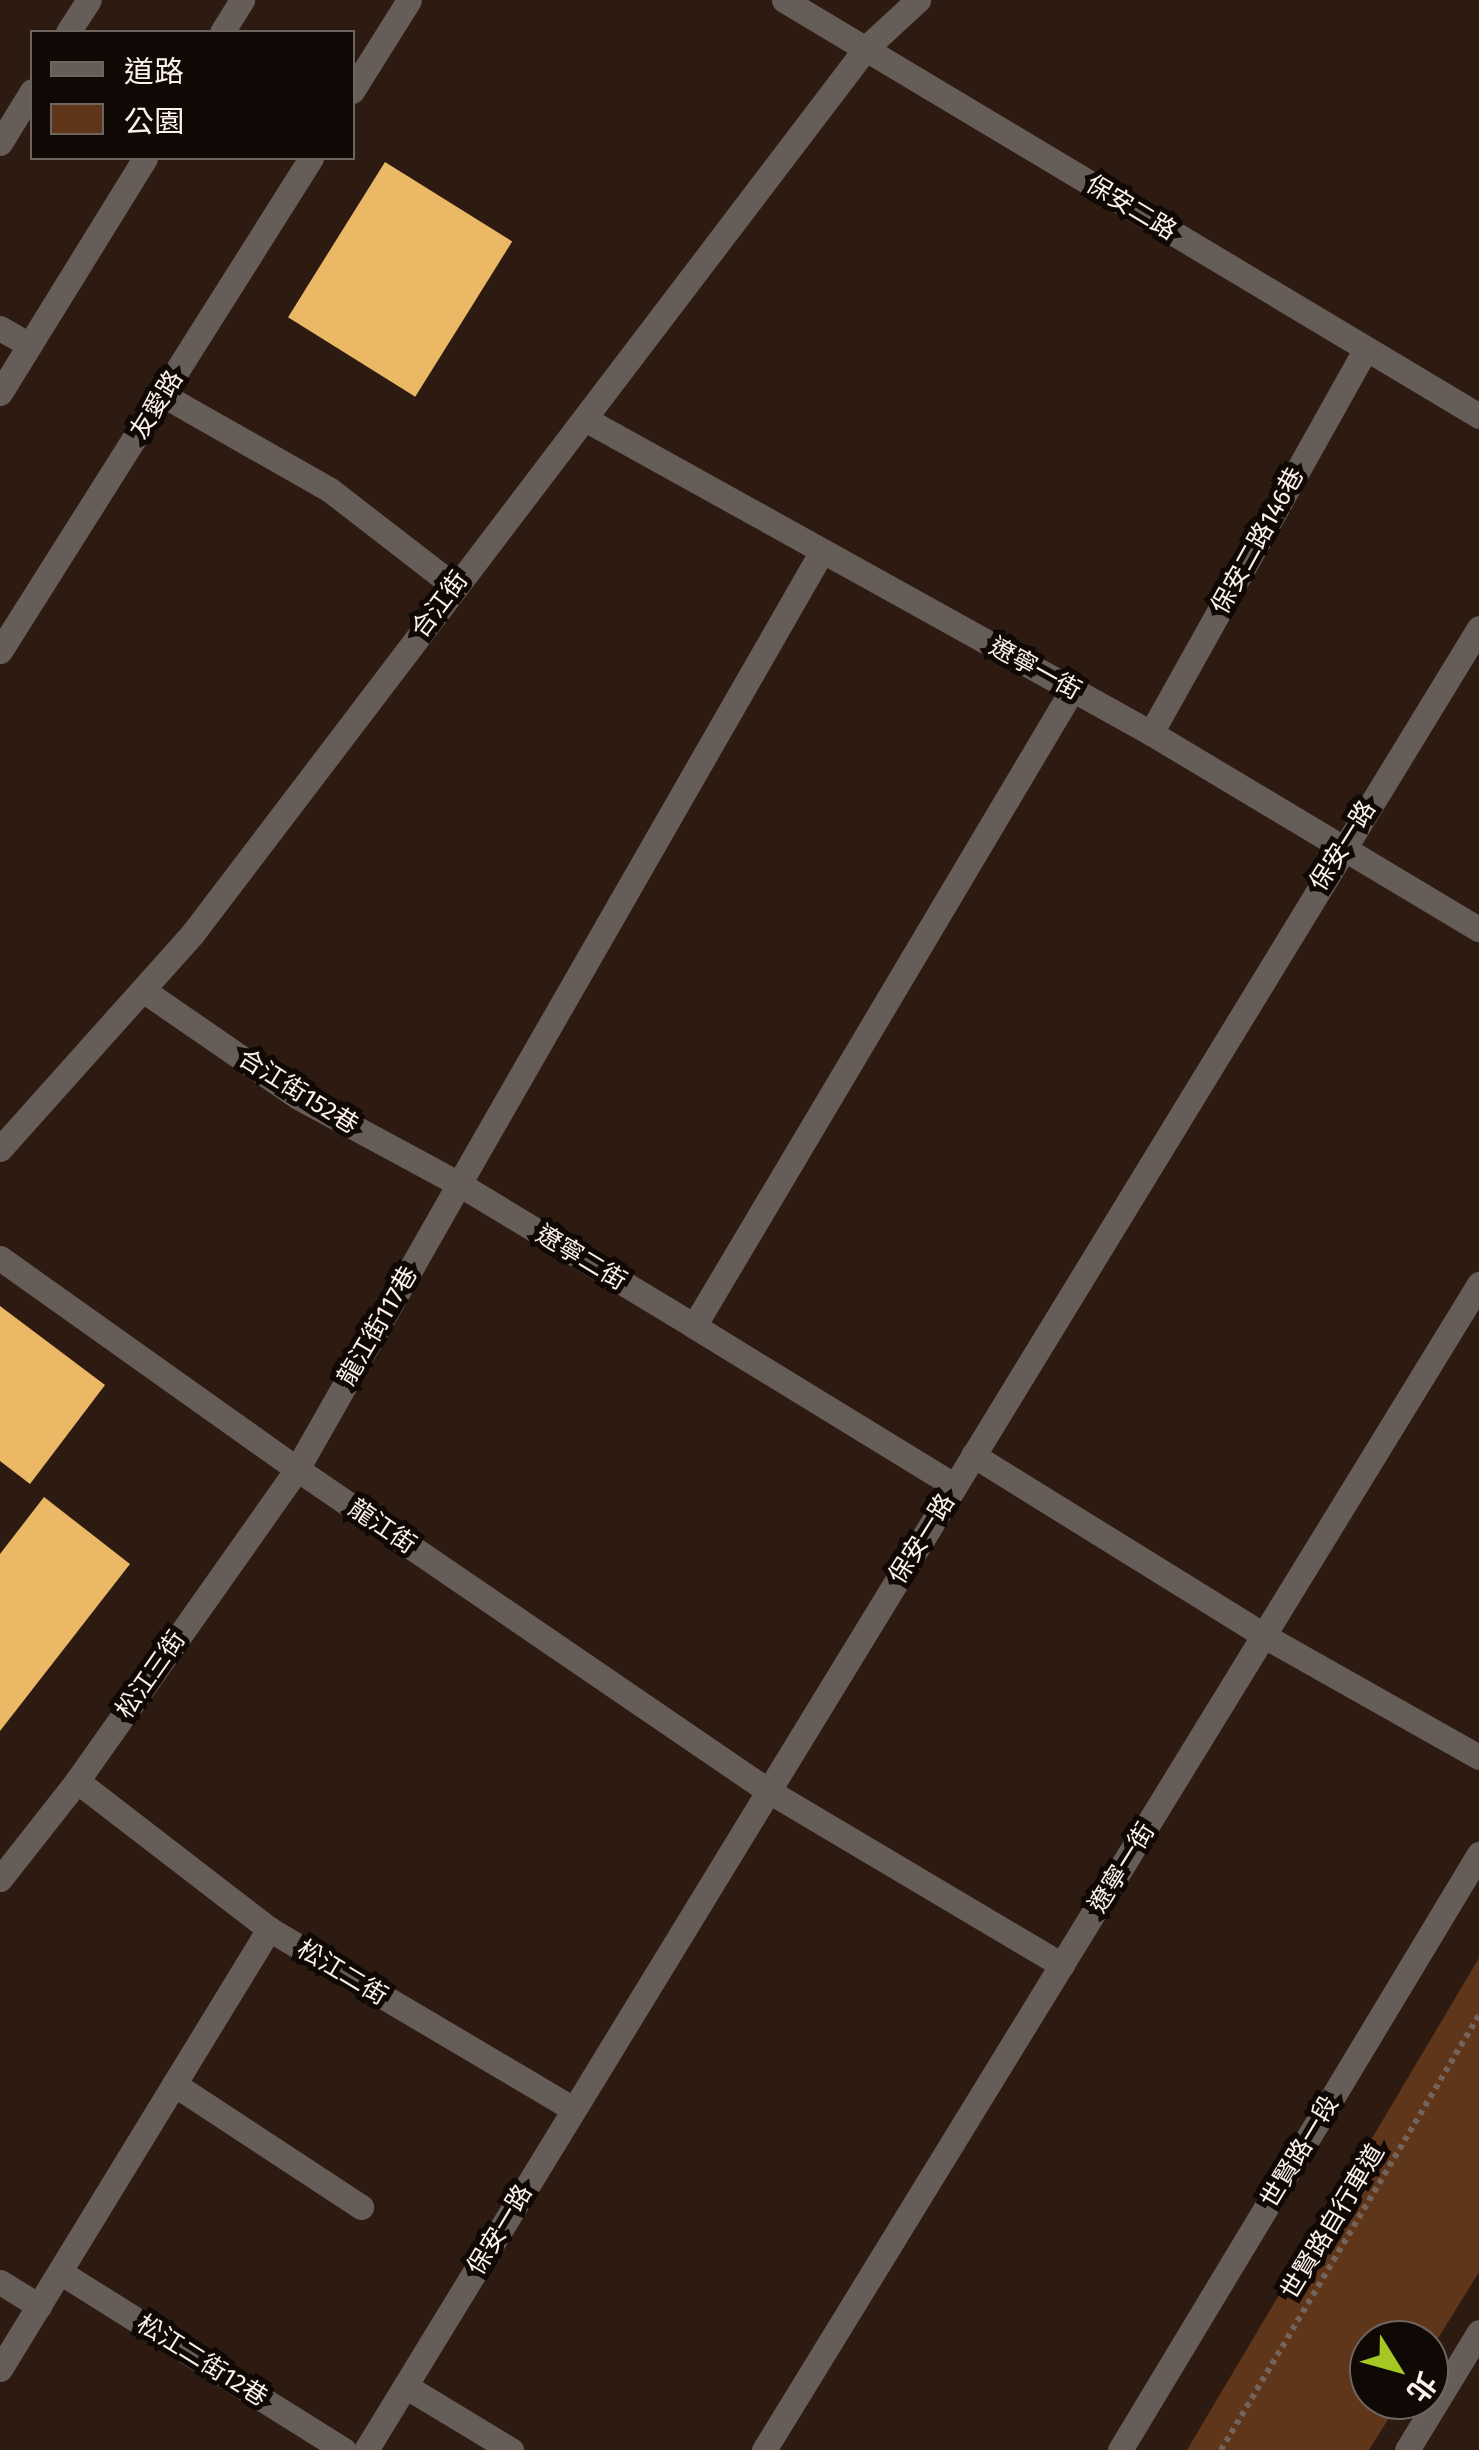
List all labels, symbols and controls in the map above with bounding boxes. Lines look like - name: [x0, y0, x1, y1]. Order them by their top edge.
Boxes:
- legend: [30, 30, 355, 160]
- text: 道路: [124, 54, 184, 90]
- text: 公園: [124, 104, 184, 140]
- street label: 保安二路: [1080, 169, 1182, 247]
- street label: 友愛路: [124, 365, 190, 445]
- street label: 保安二路146巷: [1206, 463, 1310, 619]
- street label: 合江街: [405, 566, 475, 644]
- street label: 遼寧一街: [984, 632, 1086, 706]
- street label: 保安一路: [1304, 796, 1382, 896]
- street label: 合江街152巷: [233, 1043, 363, 1141]
- street label: 遼寧二街: [530, 1219, 632, 1297]
- street label: 龍江街117巷: [332, 1261, 424, 1391]
- street label: 保安一路: [883, 1489, 961, 1589]
- street label: 龍江街: [343, 1494, 421, 1560]
- street label: 松江三街: [110, 1625, 192, 1725]
- street label: 遼寧一街: [1083, 1818, 1161, 1918]
- street label: 松江二街: [291, 1934, 393, 2012]
- street label: 世賢路一段: [1255, 2091, 1345, 2213]
- street label: 世賢路自行車道: [1275, 2139, 1391, 2305]
- street label: 保安一路: [461, 2179, 539, 2281]
- street label: 松江二街12巷: [131, 2309, 273, 2413]
- north arrow: [1349, 2320, 1449, 2420]
- text: 北: [1400, 2366, 1443, 2408]

